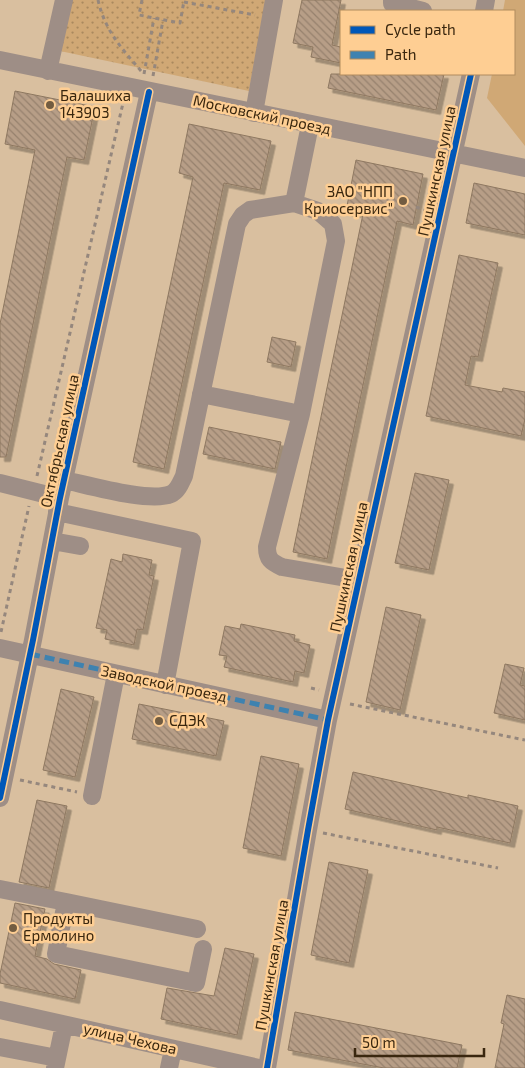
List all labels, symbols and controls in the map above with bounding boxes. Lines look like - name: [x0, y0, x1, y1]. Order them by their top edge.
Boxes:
- legend: [340, 10, 515, 75]
- text: Cycle path: [385, 20, 456, 38]
- text: Path: [385, 45, 416, 63]
- place label: Балашиха 143903: [60, 86, 131, 121]
- street label: Московский проезд: [192, 91, 333, 137]
- marker: Балашиха 143903: [44, 99, 56, 111]
- street label: Пушкинская улица: [413, 104, 460, 238]
- place label: ЗАО "НПП Криосервис": [304, 182, 393, 217]
- marker: ЗАО "НПП Криосервис": [397, 195, 409, 207]
- street label: Октябрьская улица: [36, 373, 83, 509]
- street label: Пушкинская улица: [325, 500, 372, 634]
- street label: Заводской проезд: [100, 661, 229, 705]
- place label: СДЭК: [169, 711, 206, 729]
- marker: СДЭК: [153, 715, 165, 727]
- street label: Пушкинская улица: [251, 898, 292, 1032]
- place label: Продукты Ермолино: [23, 909, 94, 944]
- marker: Продукты Ермолино: [7, 922, 19, 934]
- street label: улица Чехова: [81, 1019, 179, 1059]
- scale bar: [355, 1026, 484, 1058]
- text: 50 m: [362, 1033, 396, 1051]

